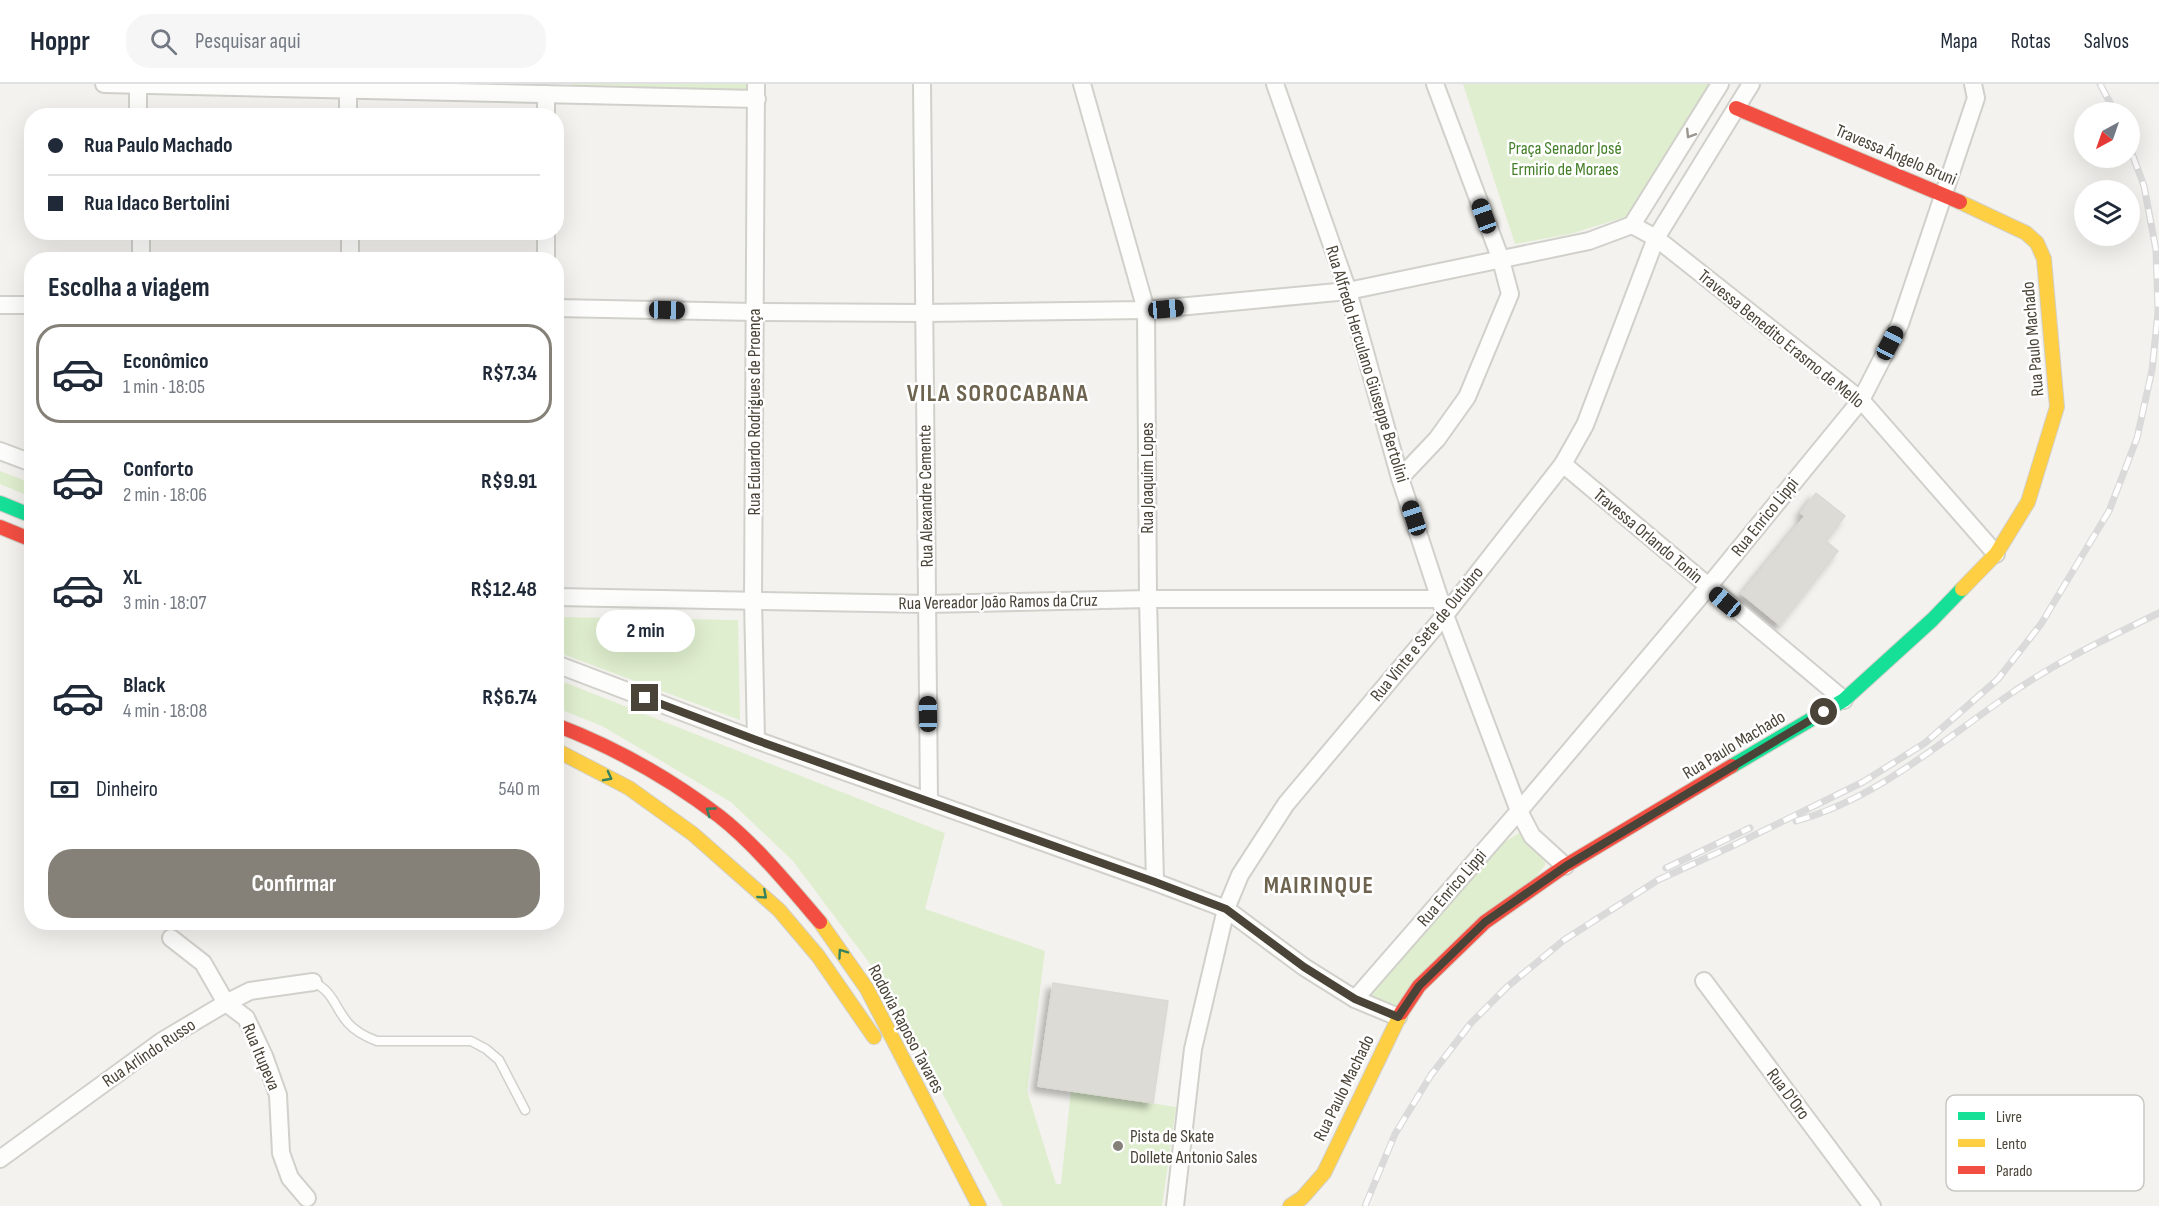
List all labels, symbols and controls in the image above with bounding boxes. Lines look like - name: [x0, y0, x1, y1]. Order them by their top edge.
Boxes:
- search box: [126, 14, 546, 68]
- text: Hoppr: [30, 25, 90, 58]
- icon: search: [147, 25, 180, 58]
- text: Pesquisar aqui: [195, 28, 300, 55]
- text: Mapa: [1940, 29, 1978, 54]
- text: Rotas: [2011, 29, 2051, 54]
- text: Salvos: [2084, 29, 2129, 54]
- north arrow: [2074, 102, 2140, 168]
- map controls: [2074, 102, 2140, 246]
- street label: Travessa Ângelo Bruni: [1832, 120, 1960, 190]
- one-way arrow: [1685, 128, 1697, 138]
- text: Rua Paulo Machado: [84, 132, 233, 159]
- park label: Praça Senador José Ermirio de Moraes: [1508, 138, 1622, 180]
- button: layers: [2074, 180, 2140, 246]
- text: Rua Idaco Bertolini: [84, 190, 230, 217]
- car: [1469, 196, 1499, 236]
- street label: Rua Alfredo Herculano Giuseppe Bertolini: [1321, 243, 1413, 485]
- street label: Travessa Benedito Erasmo de Mello: [1694, 265, 1868, 413]
- text: Escolha a viagem: [48, 272, 210, 304]
- street label: Rua Paulo Machado: [2018, 281, 2048, 397]
- car: [1147, 298, 1185, 320]
- car: [649, 301, 685, 319]
- street label: Rua Eduardo Rodrigues de Proença: [744, 309, 765, 515]
- car: [1874, 323, 1906, 363]
- icon: car: [51, 347, 105, 401]
- text: Econômico: [123, 348, 209, 375]
- text: R$7.34: [482, 360, 537, 387]
- text: 1 min · 18:05: [123, 375, 205, 399]
- district label: VILA SOROCABANA: [907, 379, 1089, 408]
- street label: Rua Joaquim Lopes: [1137, 422, 1158, 534]
- street label: Rua Alexandre Cemente: [914, 424, 938, 568]
- icon: car: [51, 455, 105, 509]
- text: Conforto: [123, 456, 194, 483]
- text: R$9.91: [481, 468, 537, 495]
- street label: Rua Enrico Lippi: [1727, 473, 1803, 561]
- text: 2 min · 18:06: [123, 483, 207, 507]
- street label: Travessa Orlando Tonin: [1589, 484, 1707, 588]
- car: [1400, 498, 1428, 538]
- street label: Rua Vinte e Sete de Outubro: [1366, 562, 1488, 706]
- icon: car: [51, 563, 105, 617]
- text: XL: [123, 564, 142, 591]
- text: R$12.48: [471, 576, 537, 603]
- car: [1705, 584, 1745, 620]
- street label: Rua Vereador João Ramos da Cruz: [898, 590, 1098, 614]
- text: 3 min · 18:07: [123, 591, 206, 615]
- callout: 2 min: [596, 611, 694, 653]
- text: 2 min: [626, 619, 665, 643]
- icon: car: [51, 671, 105, 725]
- text: Black: [123, 672, 165, 699]
- text: R$6.74: [482, 684, 537, 711]
- route end: [631, 684, 658, 711]
- car: [919, 696, 937, 732]
- route start: [1810, 698, 1837, 725]
- text: 4 min · 18:08: [123, 699, 207, 723]
- street label: Rua Paulo Machado: [1679, 706, 1789, 784]
- one-way arrow: [602, 770, 612, 781]
- icon: cash: [48, 773, 81, 806]
- text: Dinheiro: [96, 776, 158, 803]
- text: 540 m: [499, 777, 540, 801]
- one-way arrow: [706, 807, 717, 818]
- street label: Rua Enrico Lippi: [1413, 845, 1491, 931]
- button: Confirmar: [48, 849, 540, 918]
- district label: MAIRINQUE: [1264, 871, 1374, 900]
- one-way arrow: [756, 888, 766, 899]
- one-way arrow: [838, 949, 849, 960]
- street label: Rodovia Raposo Tavares: [863, 961, 949, 1097]
- street label: Rua Arlindo Russo: [99, 1014, 199, 1092]
- street label: Rua Itupeva: [238, 1020, 284, 1094]
- street label: Rua Paulo Machado: [1309, 1031, 1379, 1145]
- street label: Rua D'Oro: [1762, 1064, 1814, 1124]
- legend: [1946, 1095, 2144, 1191]
- text: Livre: [1996, 1108, 2022, 1127]
- place label: Pista de Skate Dollete Antonio Sales: [1130, 1126, 1257, 1168]
- text: Lento: [1996, 1135, 2027, 1154]
- marker: Pista de Skate Dollete Antonio Sales: [1111, 1139, 1125, 1153]
- text: Parado: [1996, 1162, 2033, 1181]

